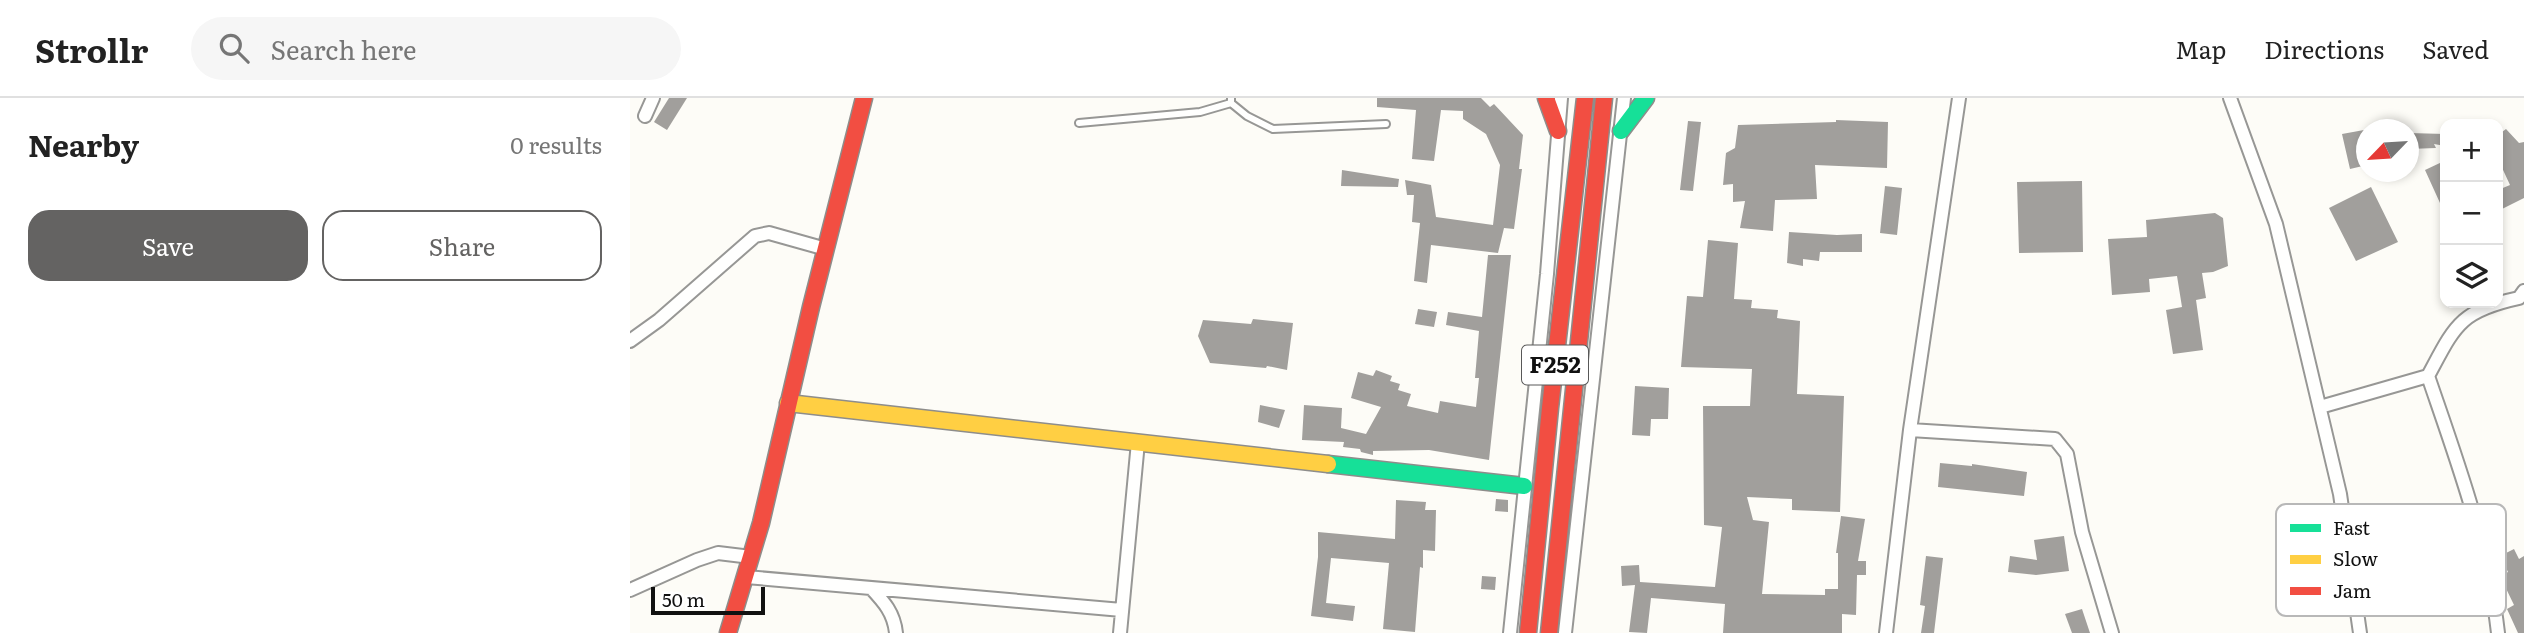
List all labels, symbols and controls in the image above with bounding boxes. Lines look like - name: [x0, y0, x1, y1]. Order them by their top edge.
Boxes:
- search box: [191, 17, 681, 80]
- text: Strollr: [35, 24, 149, 73]
- icon: search: [215, 29, 253, 67]
- text: Search here: [271, 29, 416, 68]
- text: Map: [2175, 31, 2226, 66]
- text: Directions: [2264, 31, 2384, 66]
- text: Saved: [2422, 31, 2489, 66]
- north arrow: [2356, 119, 2419, 182]
- map controls: [2440, 119, 2503, 308]
- button: +: [2440, 119, 2503, 182]
- text: Nearby: [28, 122, 139, 166]
- text: 0 results: [510, 127, 602, 161]
- button: −: [2440, 182, 2503, 245]
- button: Save: [28, 210, 308, 281]
- button: Share: [322, 210, 602, 281]
- button: layers: [2440, 245, 2503, 308]
- road number: F252: [1522, 346, 1588, 384]
- legend: [2276, 504, 2506, 616]
- text: Fast: [2333, 513, 2370, 541]
- text: Slow: [2333, 544, 2378, 572]
- text: Jam: [2333, 576, 2371, 604]
- scale bar: [651, 584, 765, 616]
- text: 50 m: [662, 585, 705, 613]

